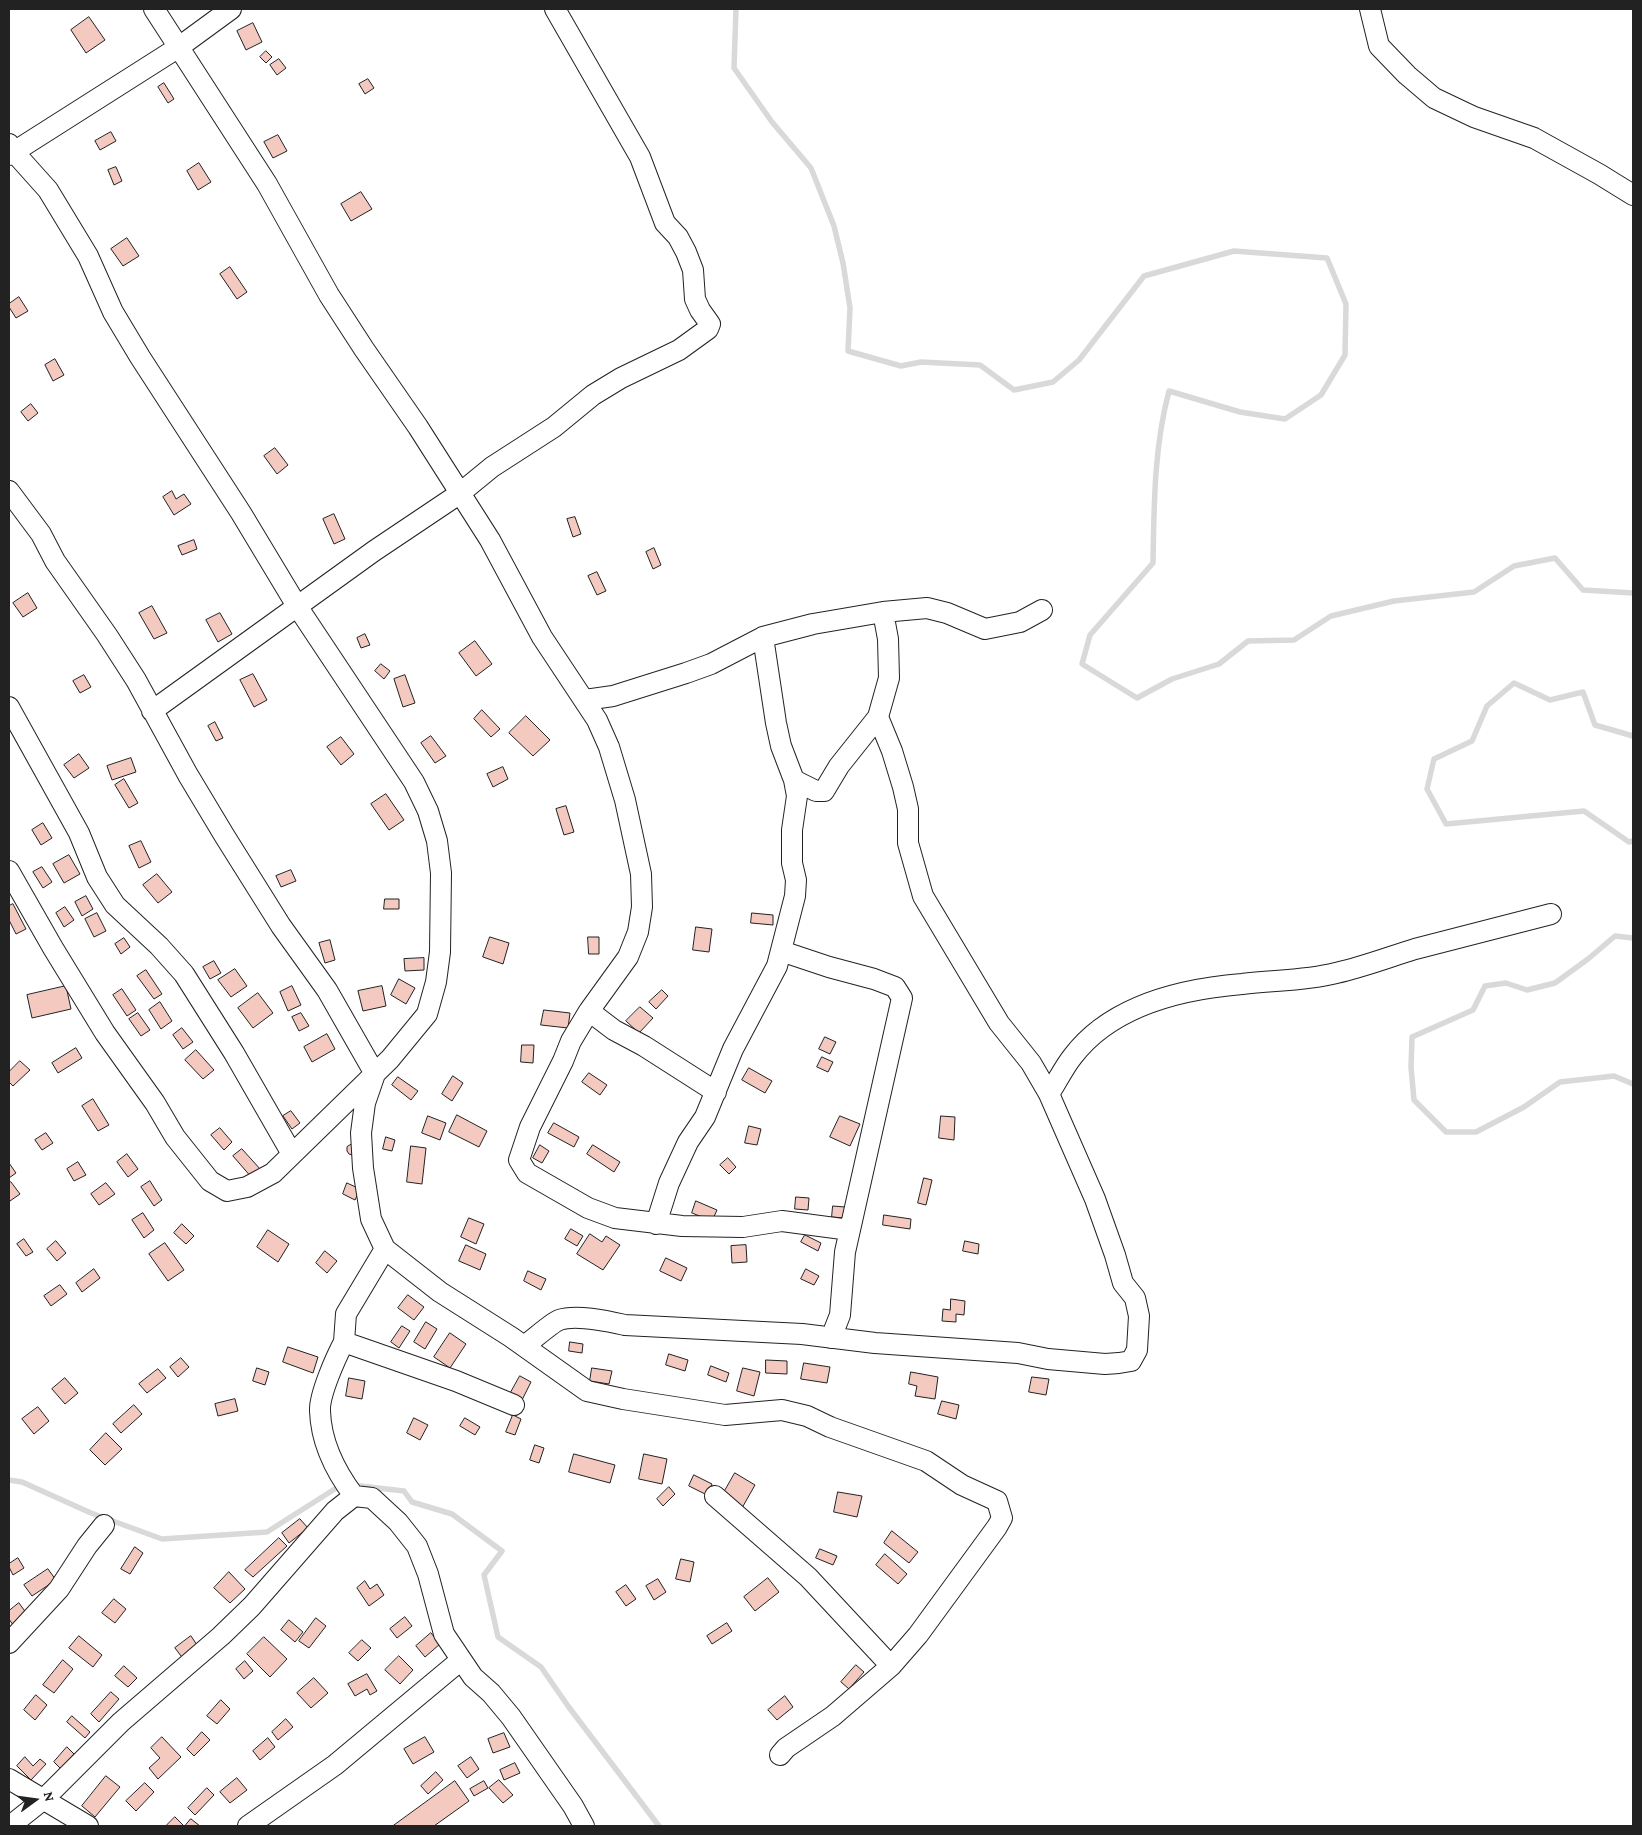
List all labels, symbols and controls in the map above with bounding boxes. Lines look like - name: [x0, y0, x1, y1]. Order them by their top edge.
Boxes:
- north arrow: [10, 1775, 60, 1825]
- text: N: [41, 1790, 58, 1803]

